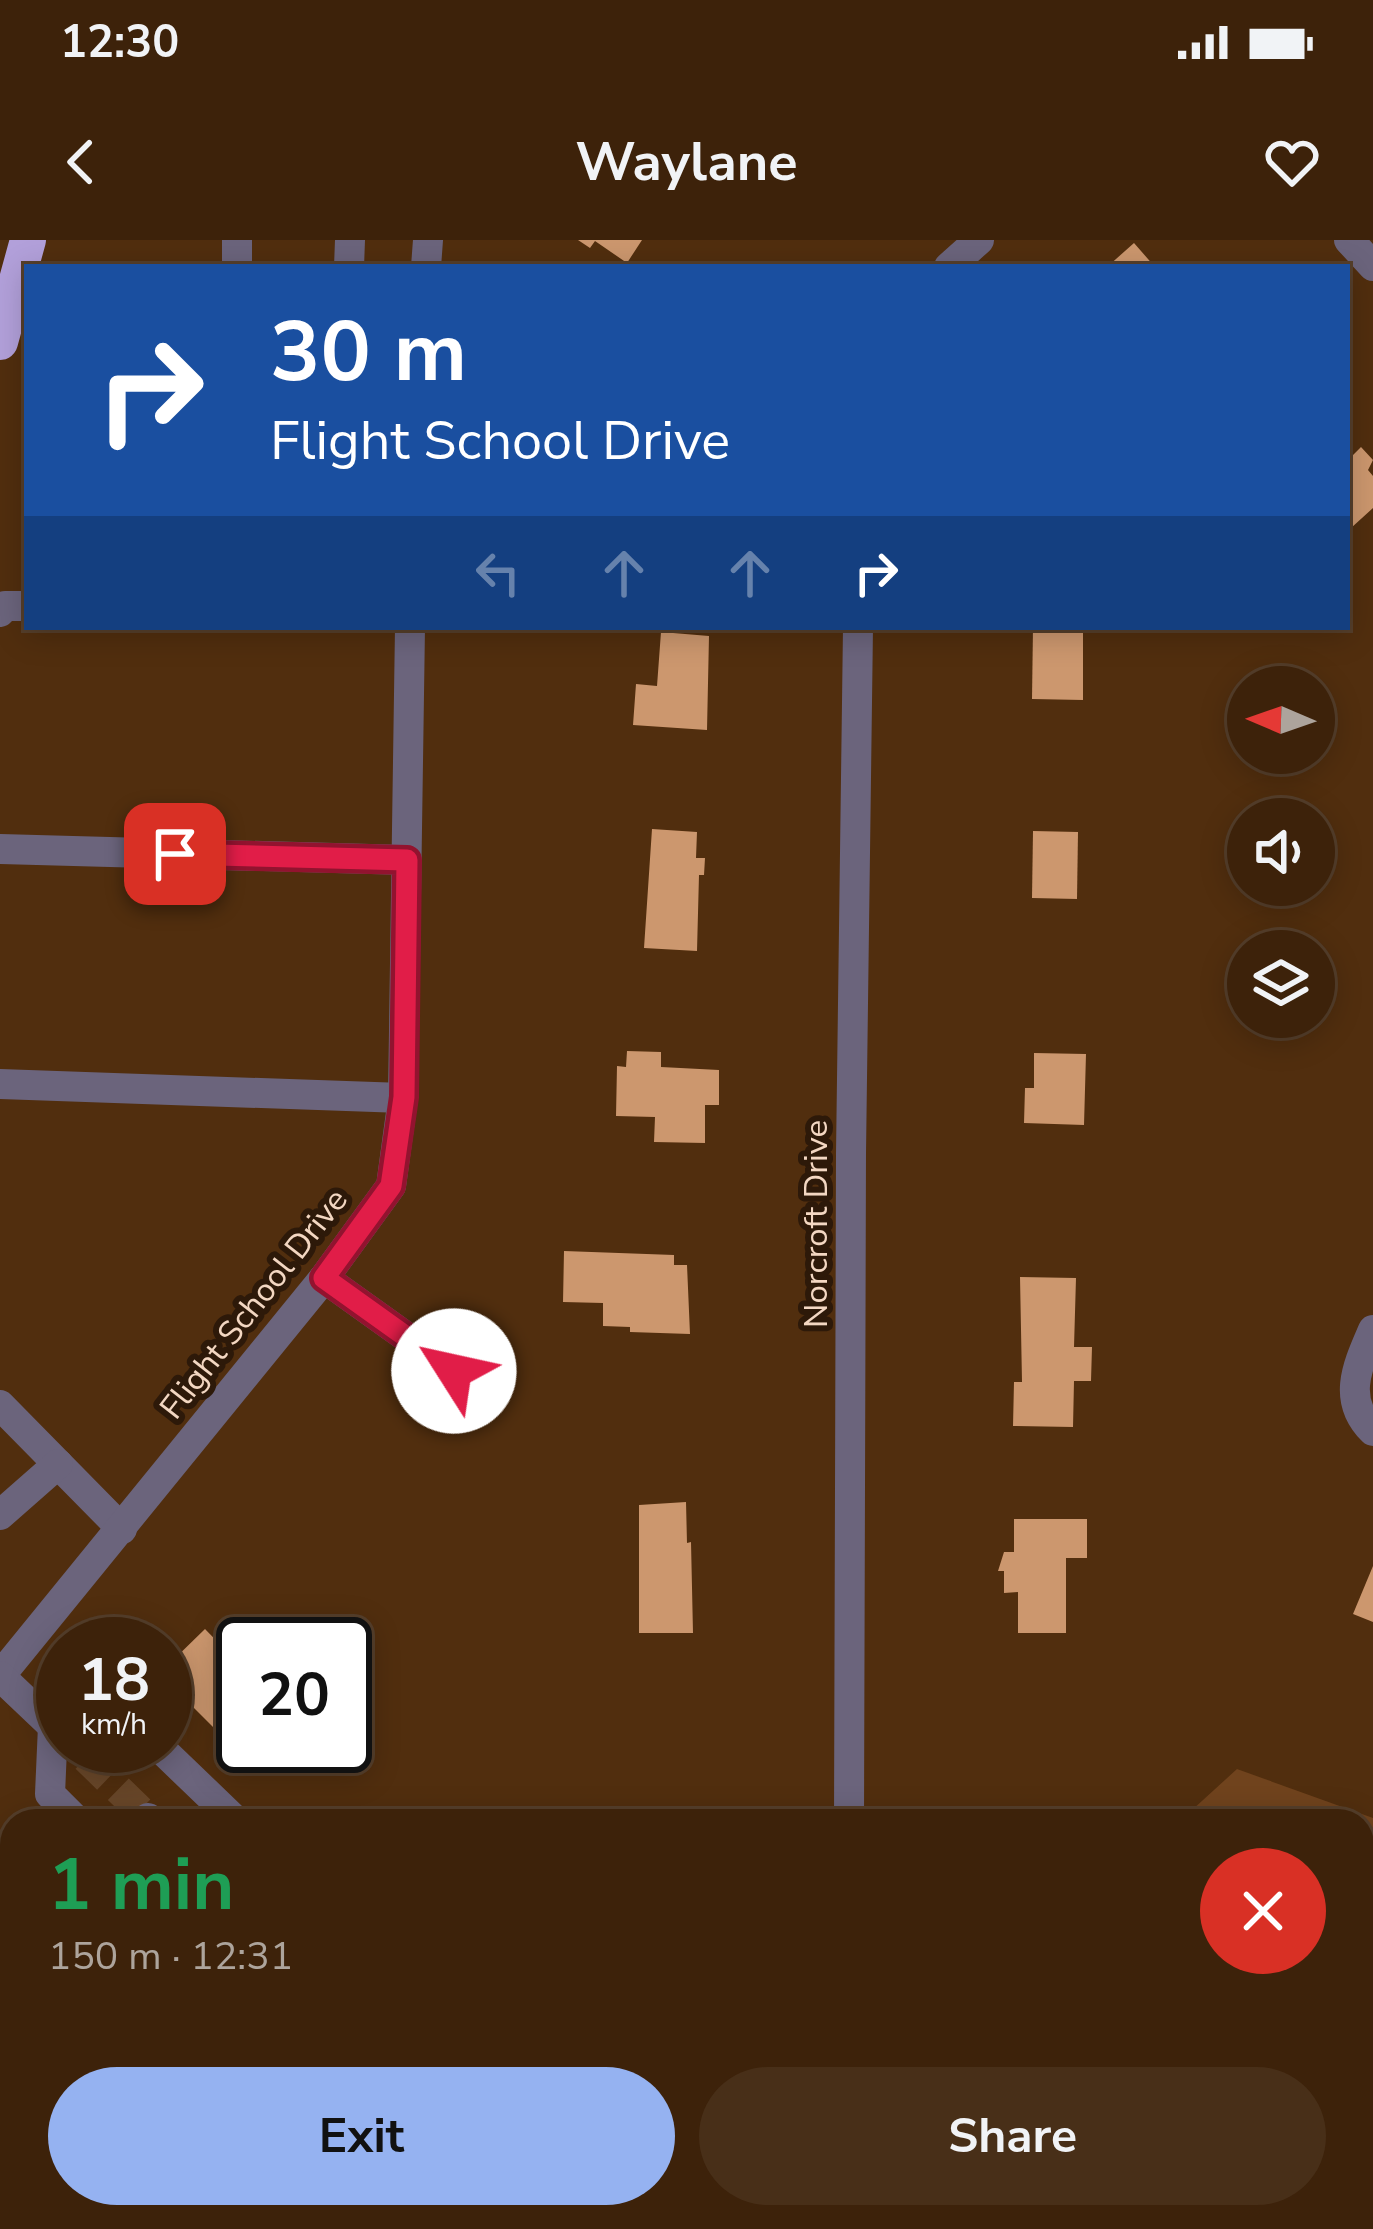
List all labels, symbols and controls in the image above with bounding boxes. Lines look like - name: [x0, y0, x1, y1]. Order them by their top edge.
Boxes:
- text: 12:30: [60, 12, 179, 73]
- text: Waylane: [575, 125, 798, 199]
- icon: back: [48, 129, 114, 195]
- icon: heart: [1259, 129, 1325, 195]
- text: 30 m: [270, 295, 467, 410]
- icon: right: [72, 312, 228, 468]
- text: Flight School Drive: [270, 404, 730, 478]
- icon: left: [465, 540, 531, 606]
- icon: ahead: [591, 540, 657, 606]
- icon: ahead: [717, 540, 783, 606]
- icon: right: [843, 540, 909, 606]
- north arrow: [1227, 666, 1335, 774]
- map controls: [1227, 666, 1335, 1038]
- button: sound: [1227, 798, 1335, 906]
- pin: [124, 803, 226, 905]
- icon: arrive: [142, 821, 208, 887]
- button: layers: [1227, 930, 1335, 1038]
- street label: Norcroft Drive: [794, 1120, 839, 1328]
- street label: Flight School Drive: [150, 1179, 358, 1429]
- position arrow: [391, 1308, 517, 1434]
- speed limit sign: 20: [216, 1617, 372, 1773]
- text: 18: [78, 1639, 150, 1721]
- text: km/h: [81, 1704, 147, 1745]
- text: 1 min: [48, 1836, 234, 1934]
- button: close: [1200, 1848, 1326, 1974]
- text: 150 m · 12:31: [48, 1930, 293, 1983]
- button: Exit: [48, 2067, 675, 2205]
- button: Share: [699, 2067, 1326, 2205]

